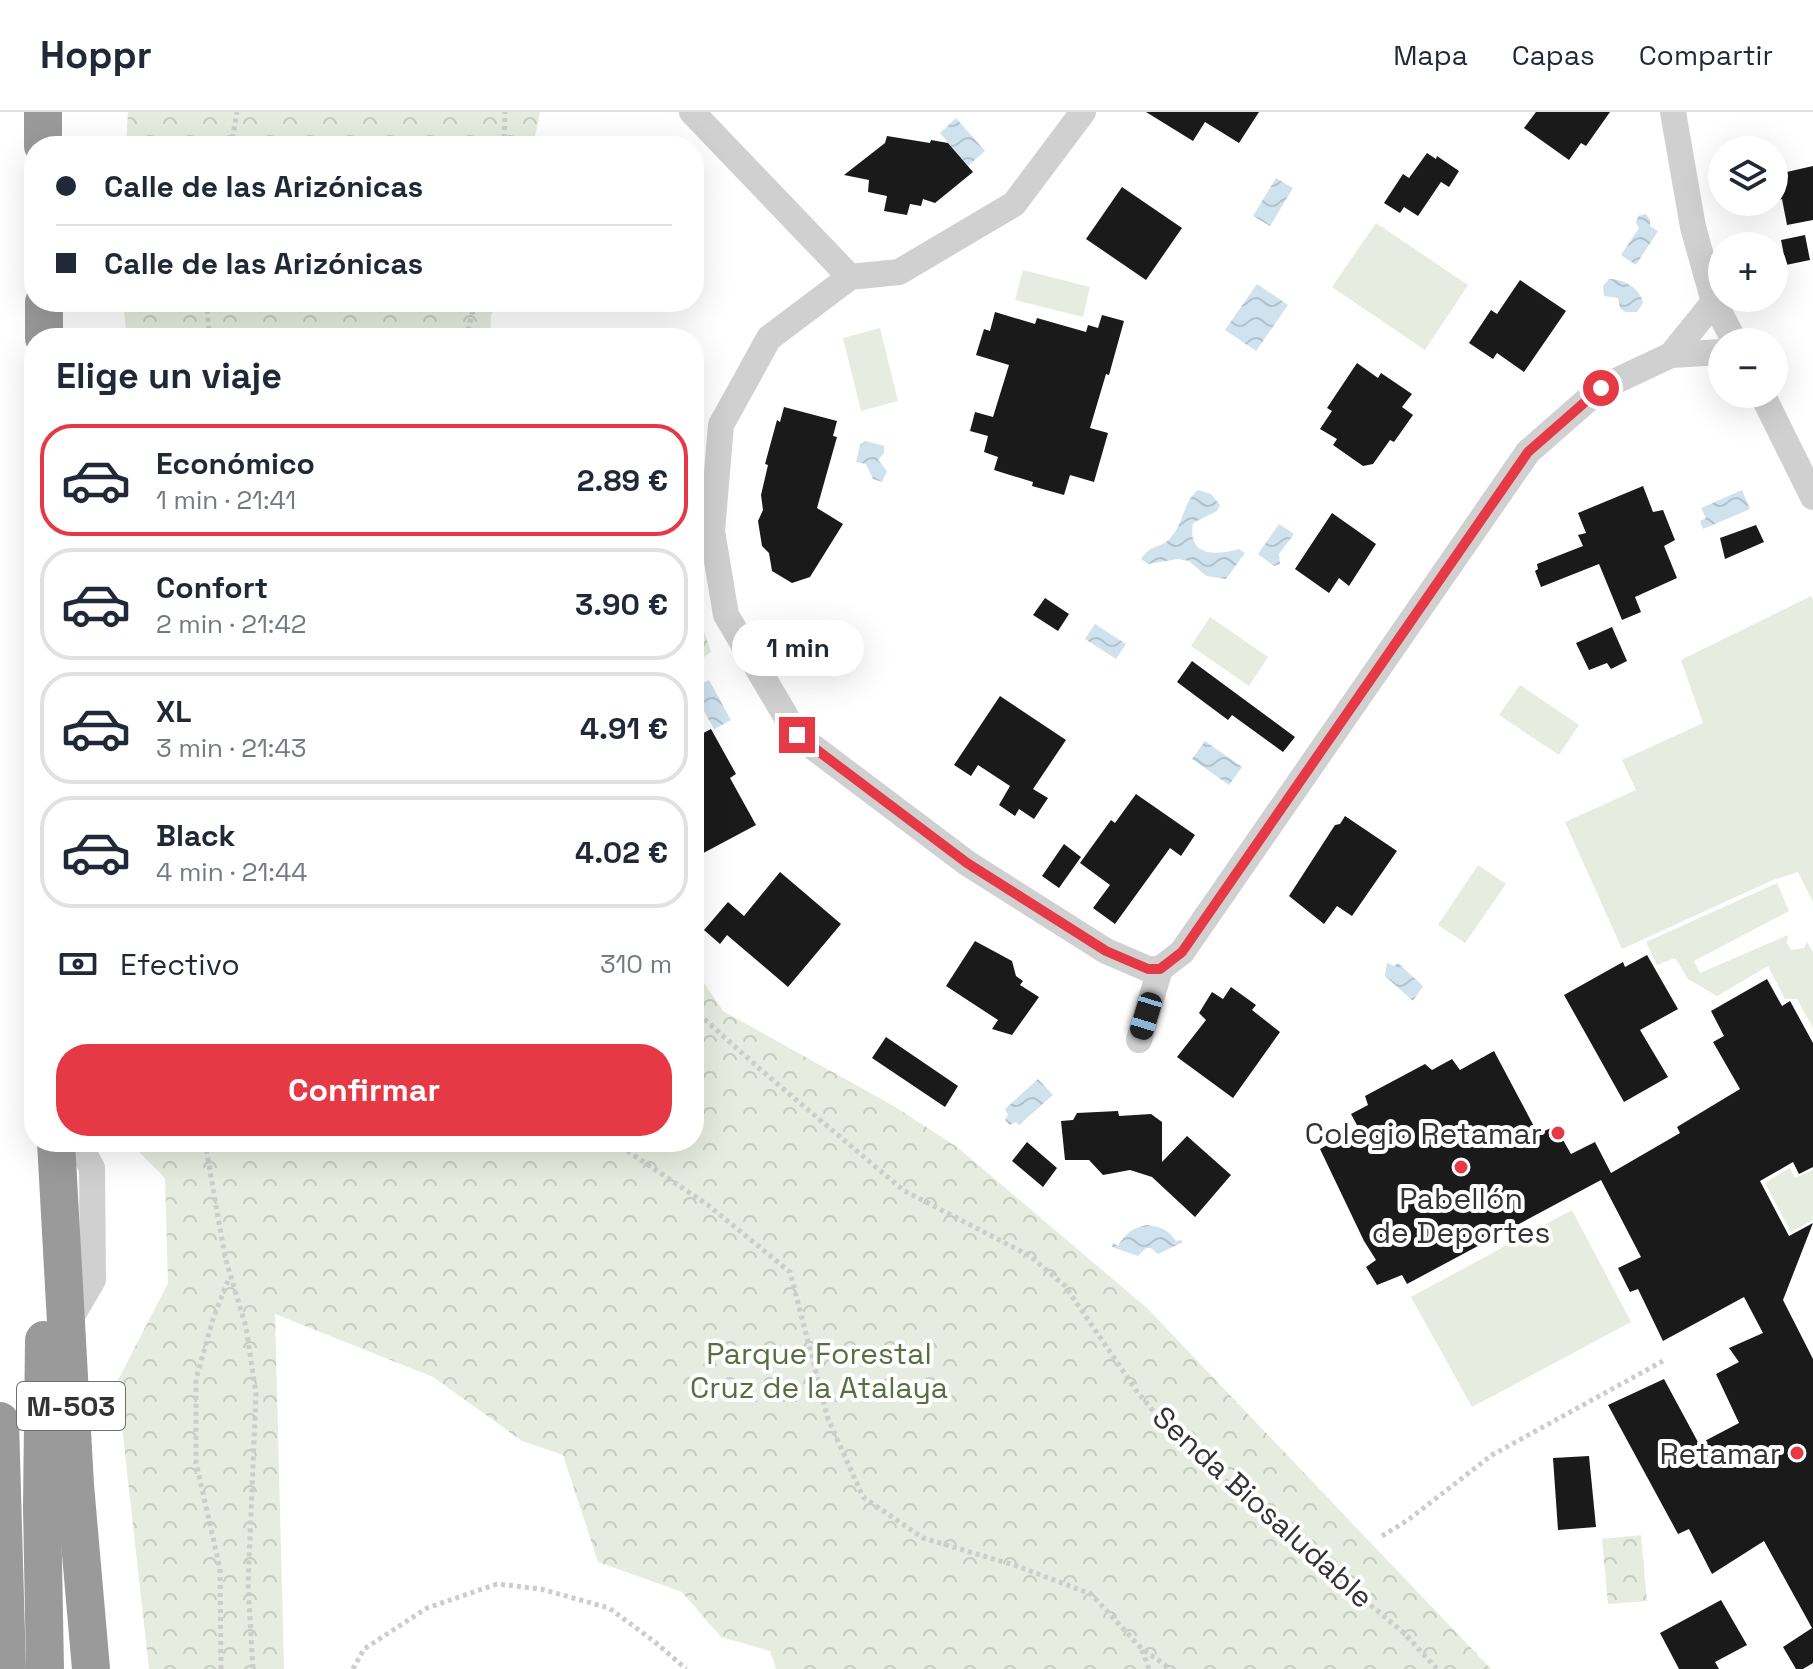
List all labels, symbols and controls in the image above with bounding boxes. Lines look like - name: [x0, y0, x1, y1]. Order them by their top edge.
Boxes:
- text: Hoppr: [40, 31, 152, 79]
- text: Mapa: [1393, 37, 1468, 73]
- text: Capas: [1512, 37, 1595, 73]
- text: Compartir: [1639, 37, 1773, 73]
- map controls: [1708, 136, 1788, 408]
- button: layers: [1708, 136, 1788, 216]
- text: Calle de las Arizónicas: [104, 167, 423, 206]
- button: +: [1708, 232, 1788, 312]
- text: Calle de las Arizónicas: [104, 244, 423, 283]
- button: −: [1708, 328, 1788, 408]
- text: Elige un viaje: [56, 353, 282, 399]
- route start: [1583, 370, 1619, 406]
- icon: car: [60, 444, 132, 516]
- text: Económico: [156, 444, 315, 483]
- text: 2.89 €: [577, 461, 668, 500]
- text: 1 min · 21:41: [156, 483, 296, 517]
- icon: car: [60, 568, 132, 640]
- text: Confort: [156, 568, 268, 607]
- text: 3.90 €: [575, 585, 668, 624]
- text: 2 min · 21:42: [156, 607, 306, 641]
- callout: 1 min: [731, 619, 863, 675]
- text: 1 min: [766, 631, 830, 665]
- icon: car: [60, 692, 132, 764]
- text: XL: [156, 692, 192, 731]
- text: 4.91 €: [580, 709, 668, 748]
- route end: [779, 717, 815, 753]
- text: 3 min · 21:43: [156, 731, 306, 765]
- icon: car: [60, 816, 132, 888]
- text: Black: [156, 816, 235, 855]
- text: 4.02 €: [575, 833, 668, 872]
- text: 4 min · 21:44: [156, 855, 307, 889]
- icon: cash: [56, 942, 100, 986]
- text: Efectivo: [120, 945, 240, 984]
- text: 310 m: [600, 947, 672, 981]
- car: [1128, 990, 1164, 1042]
- button: Confirmar: [56, 1044, 672, 1136]
- place label: Colegio Retamar: [1305, 1114, 1542, 1153]
- marker: Colegio Retamar: [1549, 1124, 1567, 1142]
- marker: Pabellón de Deportes: [1452, 1158, 1470, 1176]
- place label: Pabellón de Deportes: [1372, 1179, 1550, 1252]
- park label: Parque Forestal Cruz de la Atalaya: [690, 1334, 948, 1407]
- road number: M-503: [17, 1382, 125, 1430]
- street label: Senda Biosaludable: [1144, 1397, 1382, 1617]
- place label: Retamar: [1660, 1434, 1781, 1473]
- marker: Retamar: [1788, 1444, 1806, 1462]

